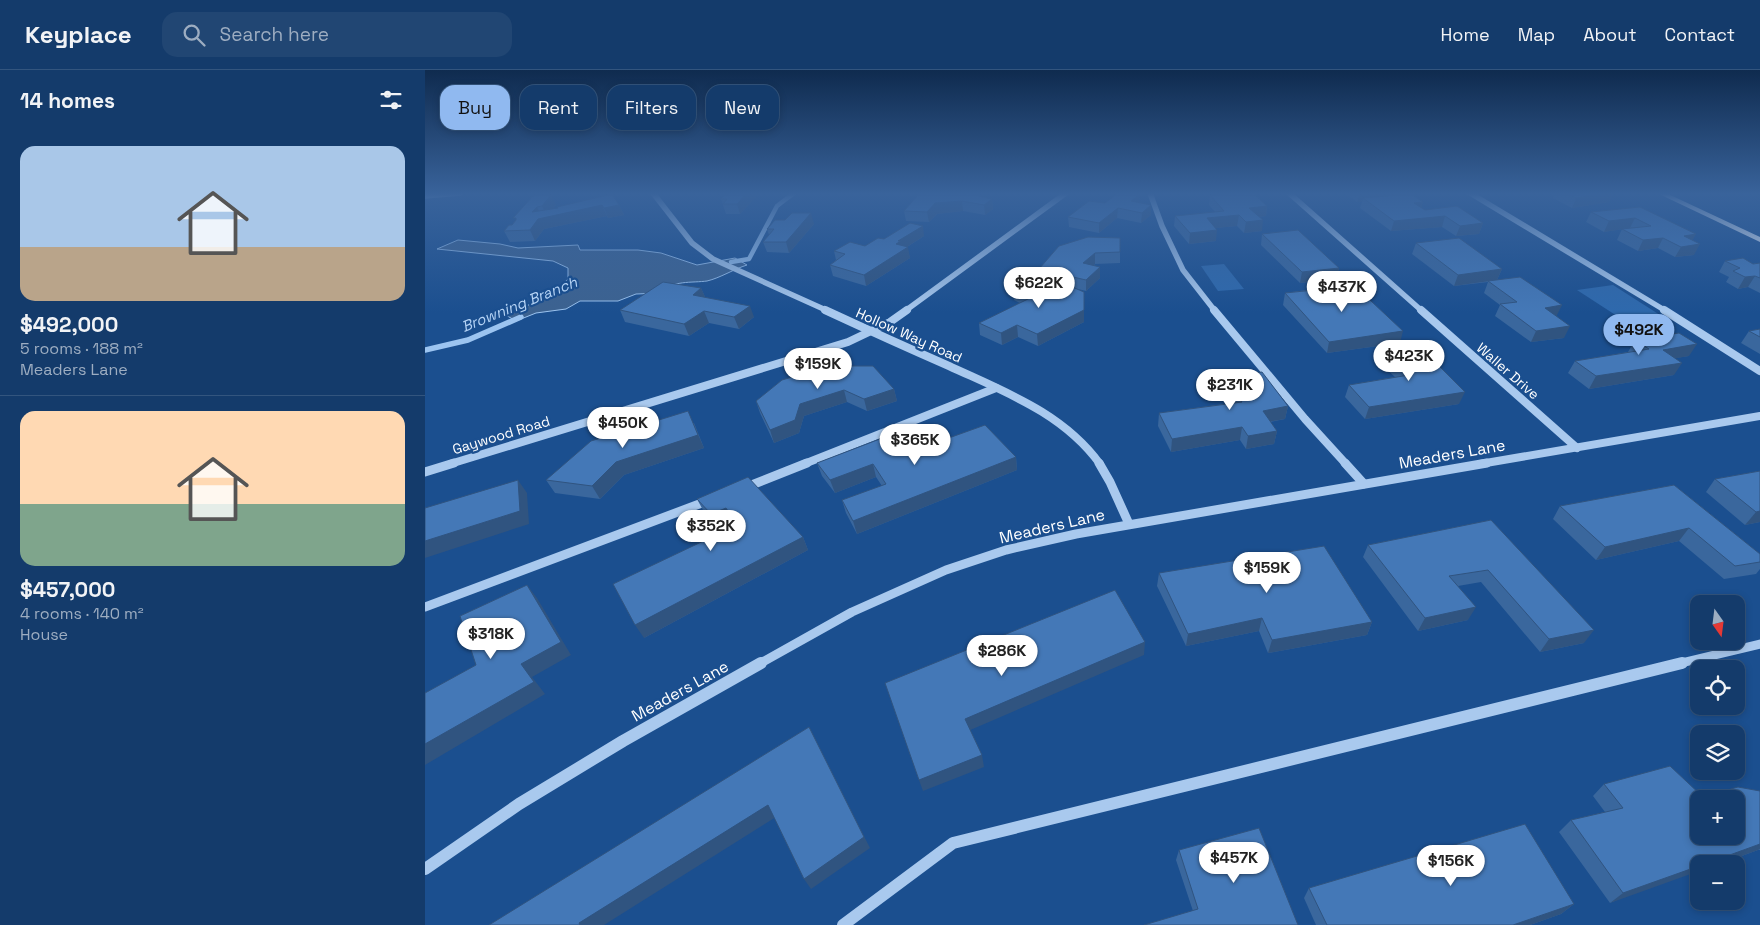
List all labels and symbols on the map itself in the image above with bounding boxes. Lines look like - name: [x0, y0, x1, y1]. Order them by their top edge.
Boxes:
- pin: $622K: [1004, 266, 1074, 309]
- pin: $437K: [1307, 270, 1377, 313]
- water label: Browning Branch: [458, 272, 580, 336]
- street label: Hollow Way Road: [853, 304, 965, 366]
- pin: $492K: [1604, 314, 1674, 356]
- street label: Waller Drive: [1473, 339, 1543, 403]
- pin: $423K: [1374, 340, 1444, 382]
- pin: $159K: [783, 348, 853, 390]
- pin: $231K: [1195, 368, 1265, 411]
- pin: $450K: [588, 406, 658, 449]
- street label: Gaywood Road: [450, 412, 552, 458]
- pin: $365K: [880, 424, 950, 466]
- street label: Meaders Lane: [1397, 434, 1507, 474]
- street label: Meaders Lane: [997, 504, 1107, 548]
- pin: $352K: [676, 510, 746, 552]
- pin: $159K: [1232, 552, 1302, 594]
- north arrow: [1690, 595, 1745, 650]
- pin: $318K: [456, 618, 526, 660]
- pin: $286K: [967, 634, 1037, 677]
- street label: Meaders Lane: [628, 656, 732, 726]
- pin: $457K: [1199, 842, 1269, 884]
- pin: $156K: [1416, 844, 1486, 887]

